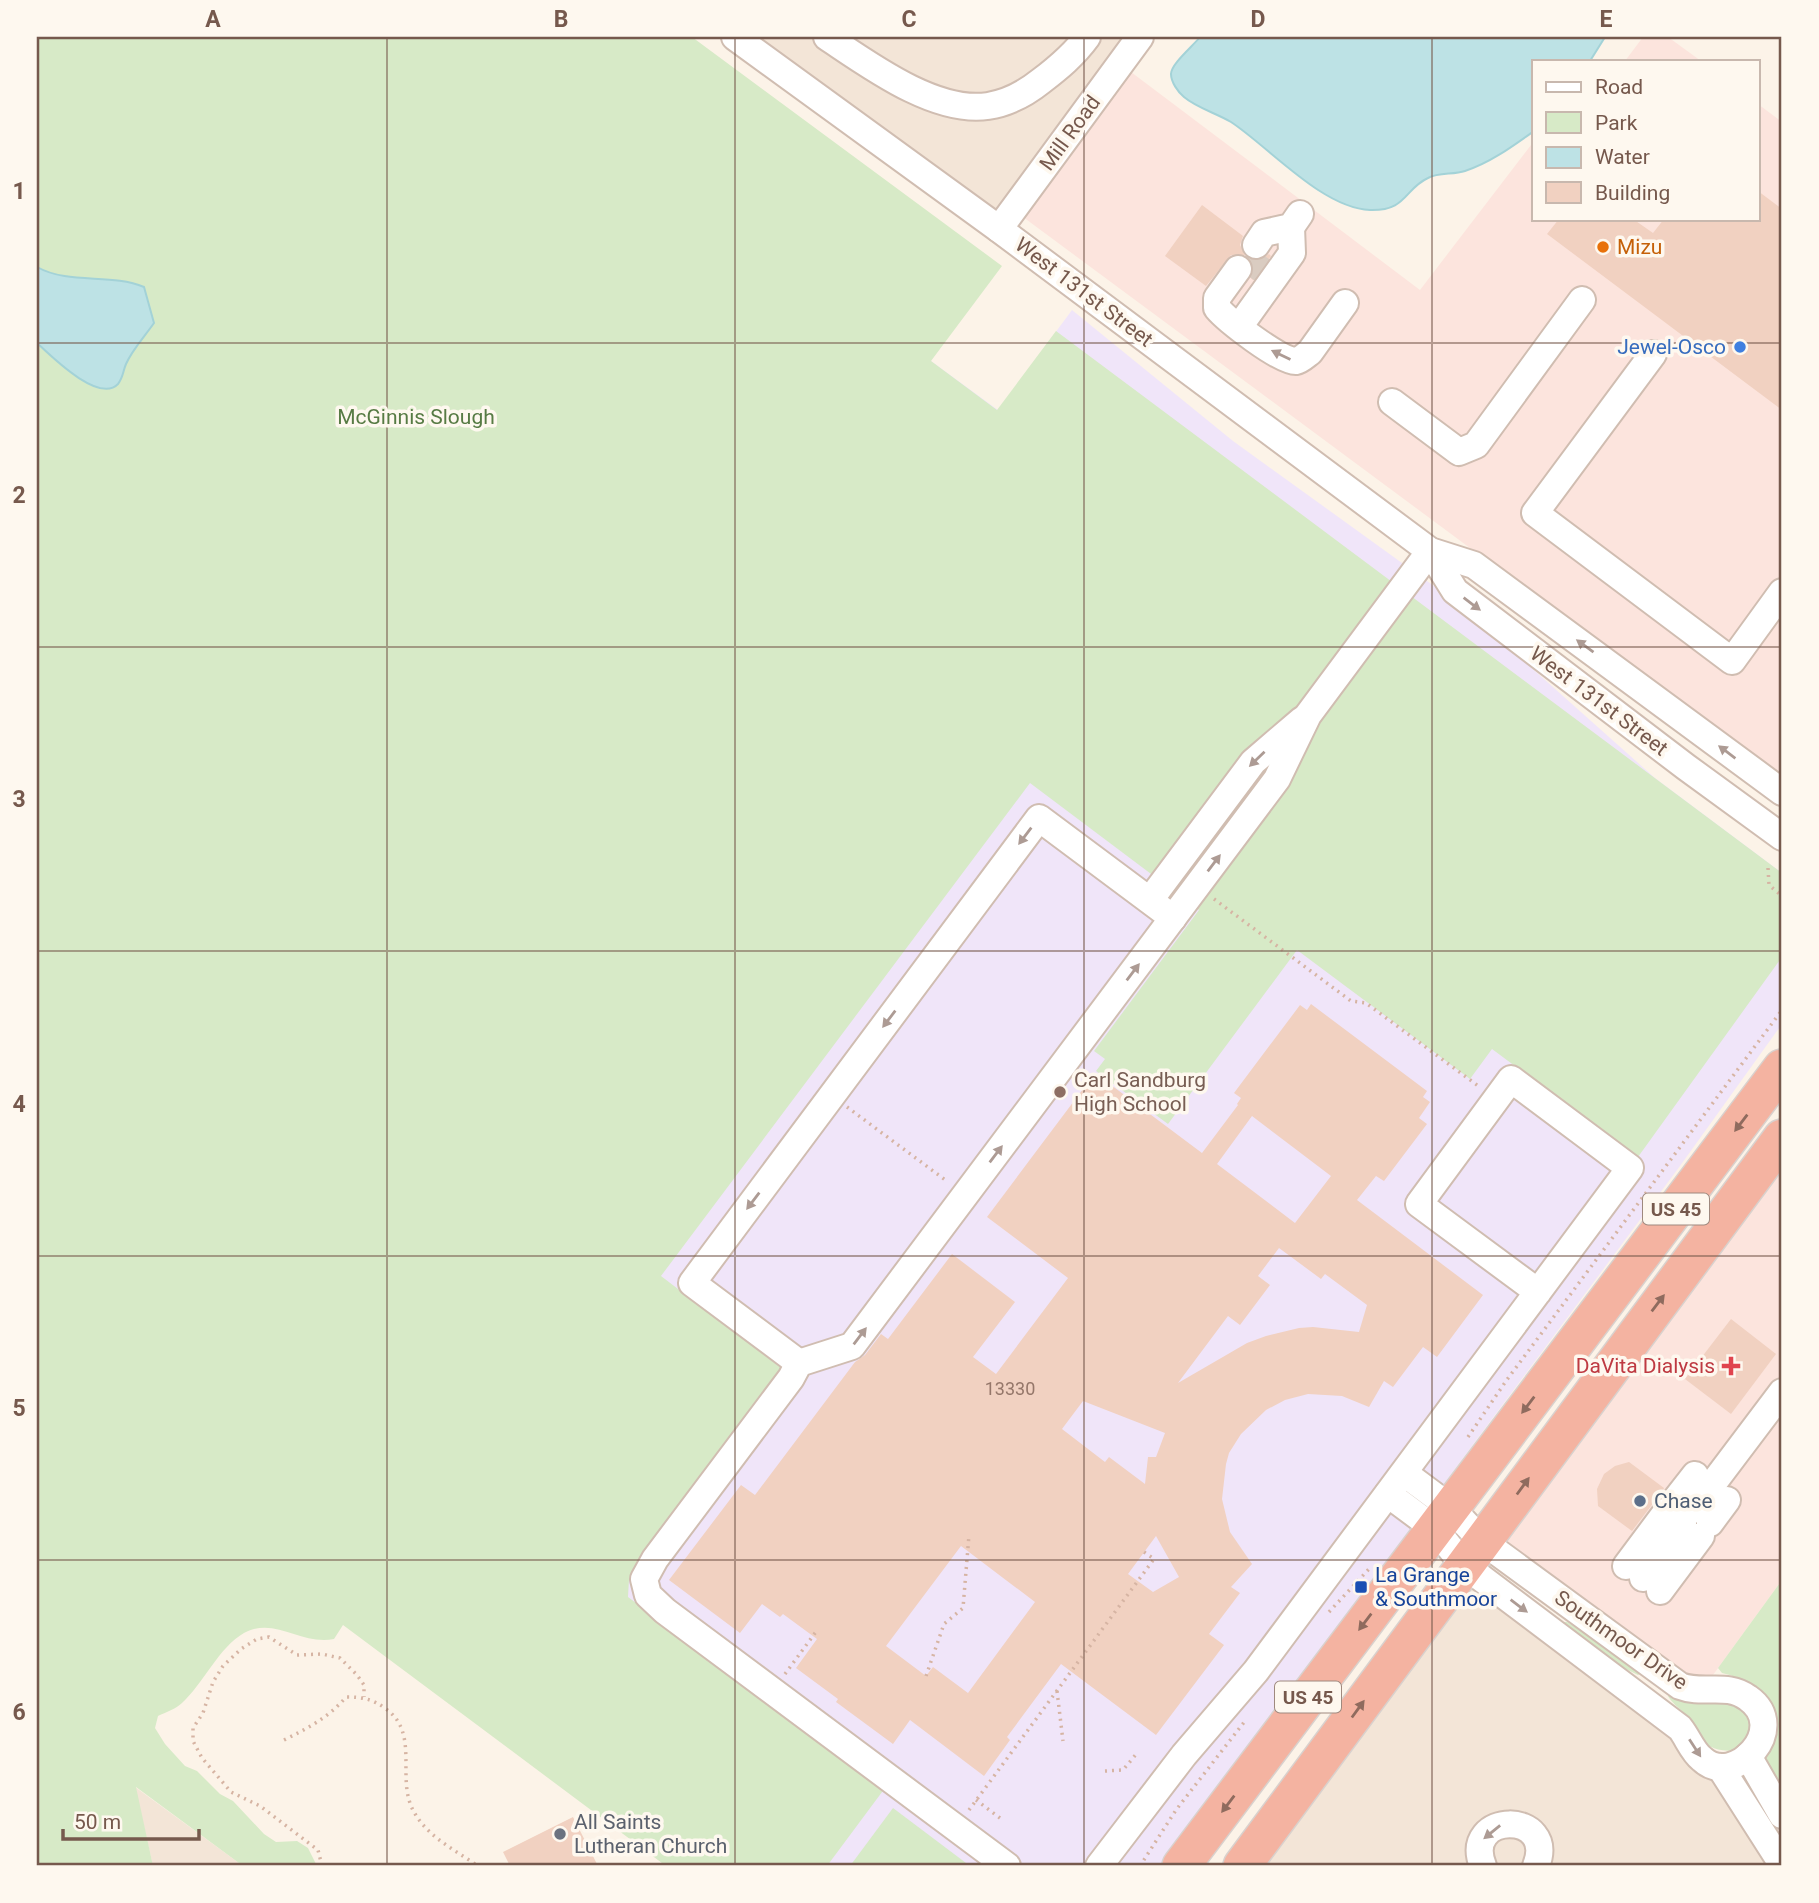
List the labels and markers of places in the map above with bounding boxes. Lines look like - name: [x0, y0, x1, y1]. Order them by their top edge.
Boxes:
- place label: Mizu: [1617, 235, 1662, 259]
- marker: Mizu: [1595, 239, 1611, 255]
- place label: Jewel-Osco: [1617, 335, 1726, 359]
- marker: Jewel-Osco: [1732, 339, 1748, 355]
- place label: Carl Sandburg High School: [1074, 1068, 1206, 1116]
- marker: Carl Sandburg High School: [1052, 1084, 1068, 1100]
- place label: DaVita Dialysis: [1576, 1354, 1715, 1378]
- marker: DaVita Dialysis: [1721, 1356, 1741, 1376]
- place label: Chase: [1654, 1489, 1713, 1513]
- marker: Chase: [1632, 1493, 1648, 1509]
- place label: La Grange & Southmoor: [1375, 1563, 1497, 1611]
- marker: La Grange & Southmoor: [1353, 1579, 1369, 1595]
- place label: All Saints Lutheran Church: [574, 1810, 727, 1858]
- marker: All Saints Lutheran Church: [552, 1826, 568, 1842]

